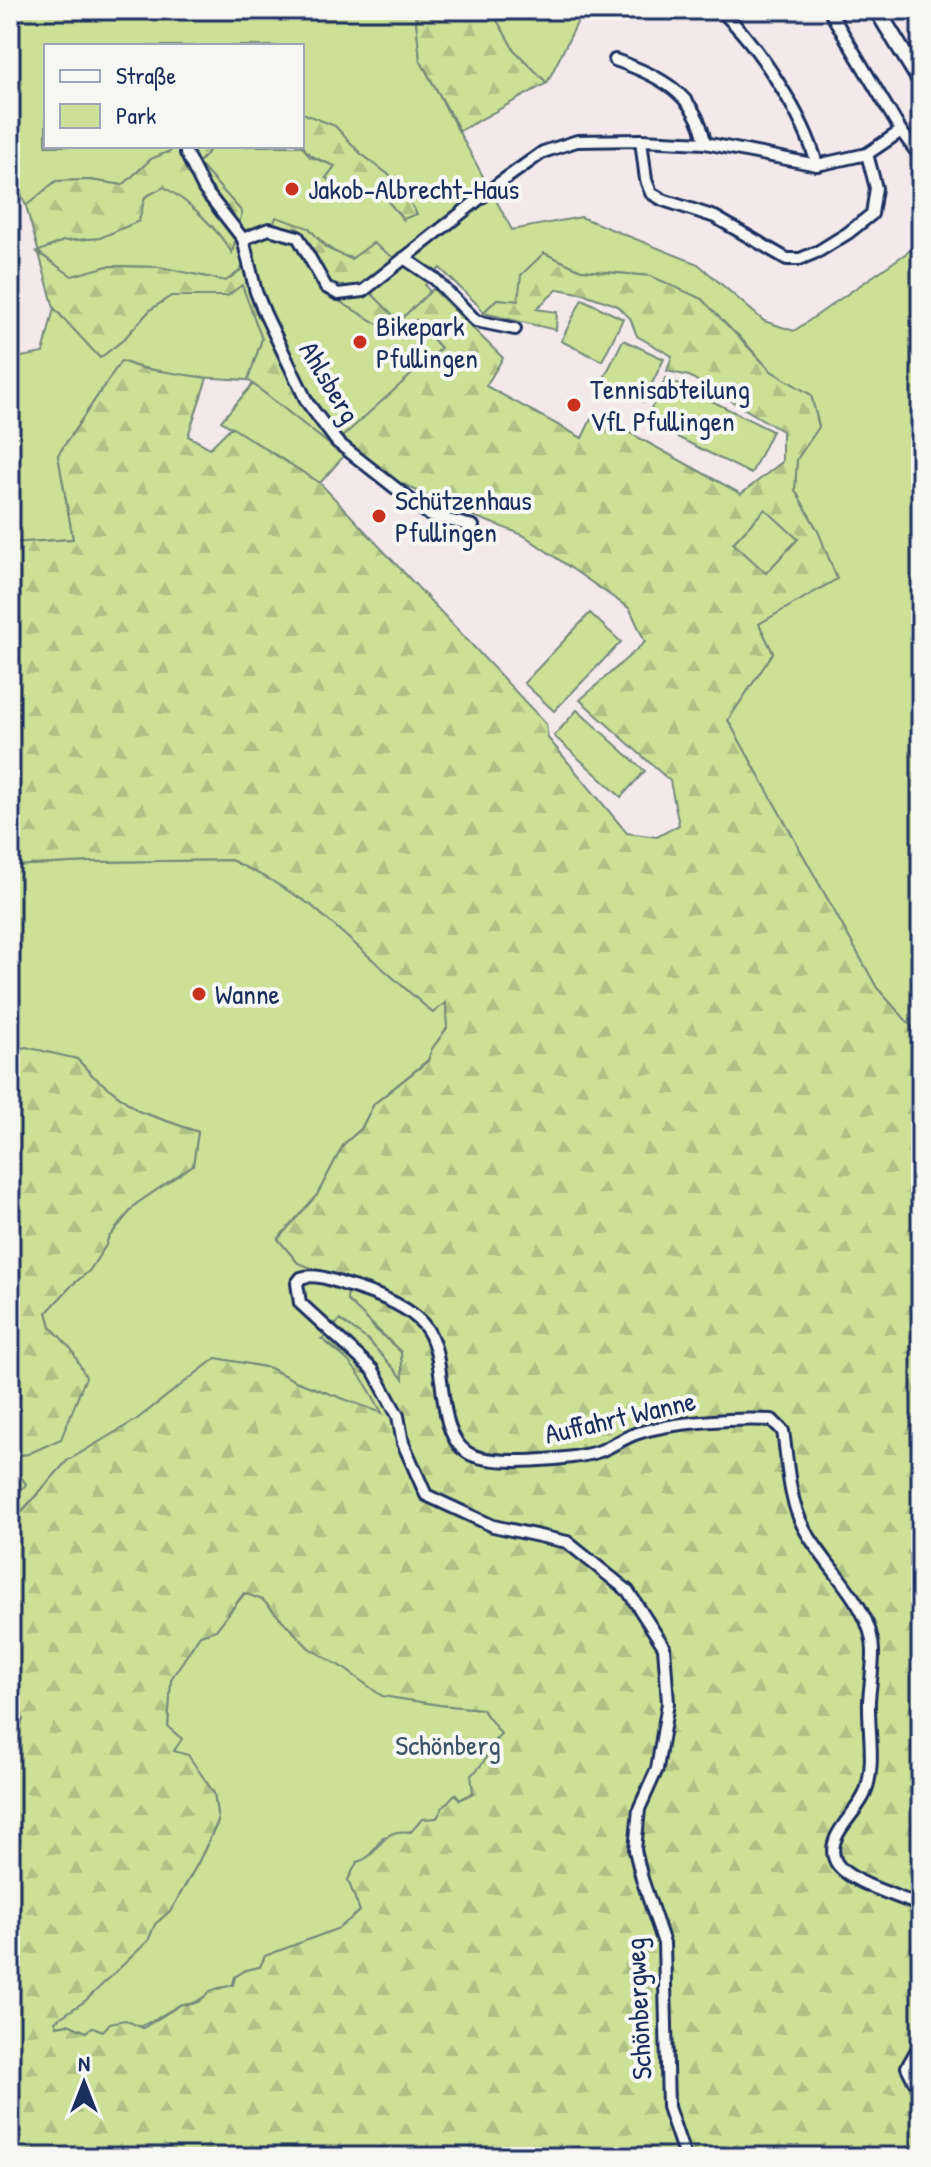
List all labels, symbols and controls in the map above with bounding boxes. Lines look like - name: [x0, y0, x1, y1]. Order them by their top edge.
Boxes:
- legend: [44, 44, 304, 148]
- text: Straße: [116, 59, 177, 91]
- text: Park: [116, 99, 156, 131]
- place label: Jakob-Albrecht-Haus: [308, 170, 519, 208]
- marker: Jakob-Albrecht-Haus: [283, 180, 301, 198]
- place label: Bikepark Pfullingen: [376, 307, 478, 377]
- marker: Bikepark Pfullingen: [351, 333, 369, 351]
- street label: Ahlsberg: [291, 334, 369, 430]
- place label: Tennisabteilung VfL Pfullingen: [590, 370, 750, 440]
- marker: Tennisabteilung VfL Pfullingen: [565, 396, 583, 414]
- place label: Schützenhaus Pfullingen: [395, 481, 532, 551]
- marker: Schützenhaus Pfullingen: [370, 507, 388, 525]
- place label: Wanne: [215, 975, 280, 1013]
- marker: Wanne: [190, 985, 208, 1003]
- street label: Auffahrt Wanne: [541, 1381, 699, 1453]
- park label: Schönberg: [395, 1726, 501, 1764]
- street label: Schönbergweg: [615, 1937, 661, 2081]
- north arrow: [44, 2043, 124, 2123]
- text: N: [78, 2048, 90, 2078]

